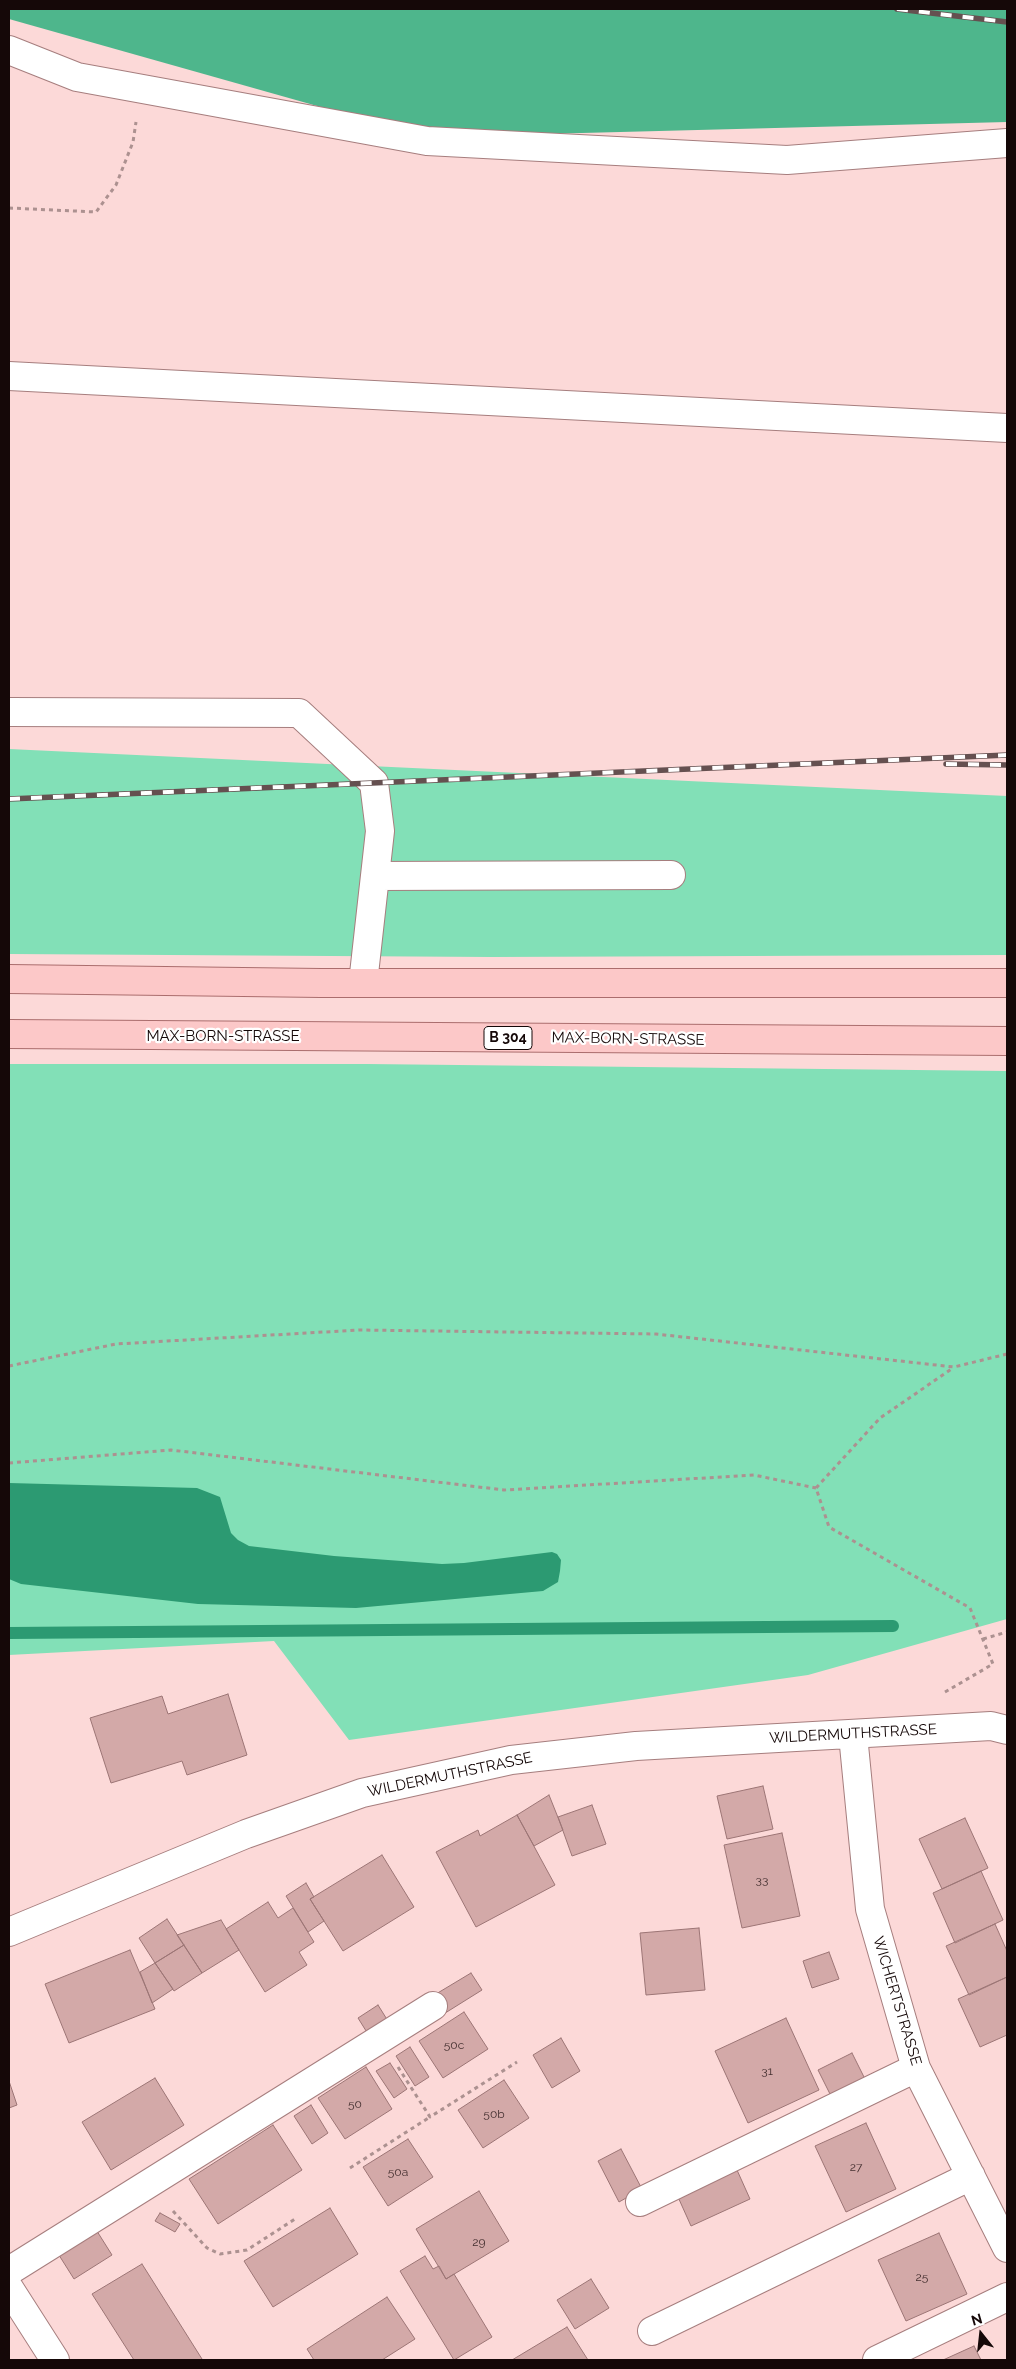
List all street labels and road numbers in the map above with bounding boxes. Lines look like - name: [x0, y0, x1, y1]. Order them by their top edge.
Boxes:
- road number: B 304: [484, 1026, 532, 1050]
- street label: MAX-BORN-STRASSE: [146, 1027, 300, 1045]
- street label: MAX-BORN-STRASSE: [551, 1029, 705, 1049]
- street label: WILDERMUTHSTRASSE: [769, 1721, 937, 1747]
- street label: WILDERMUTHSTRASSE: [366, 1749, 534, 1801]
- street label: WICHERTSTRASSE: [869, 1934, 925, 2068]

